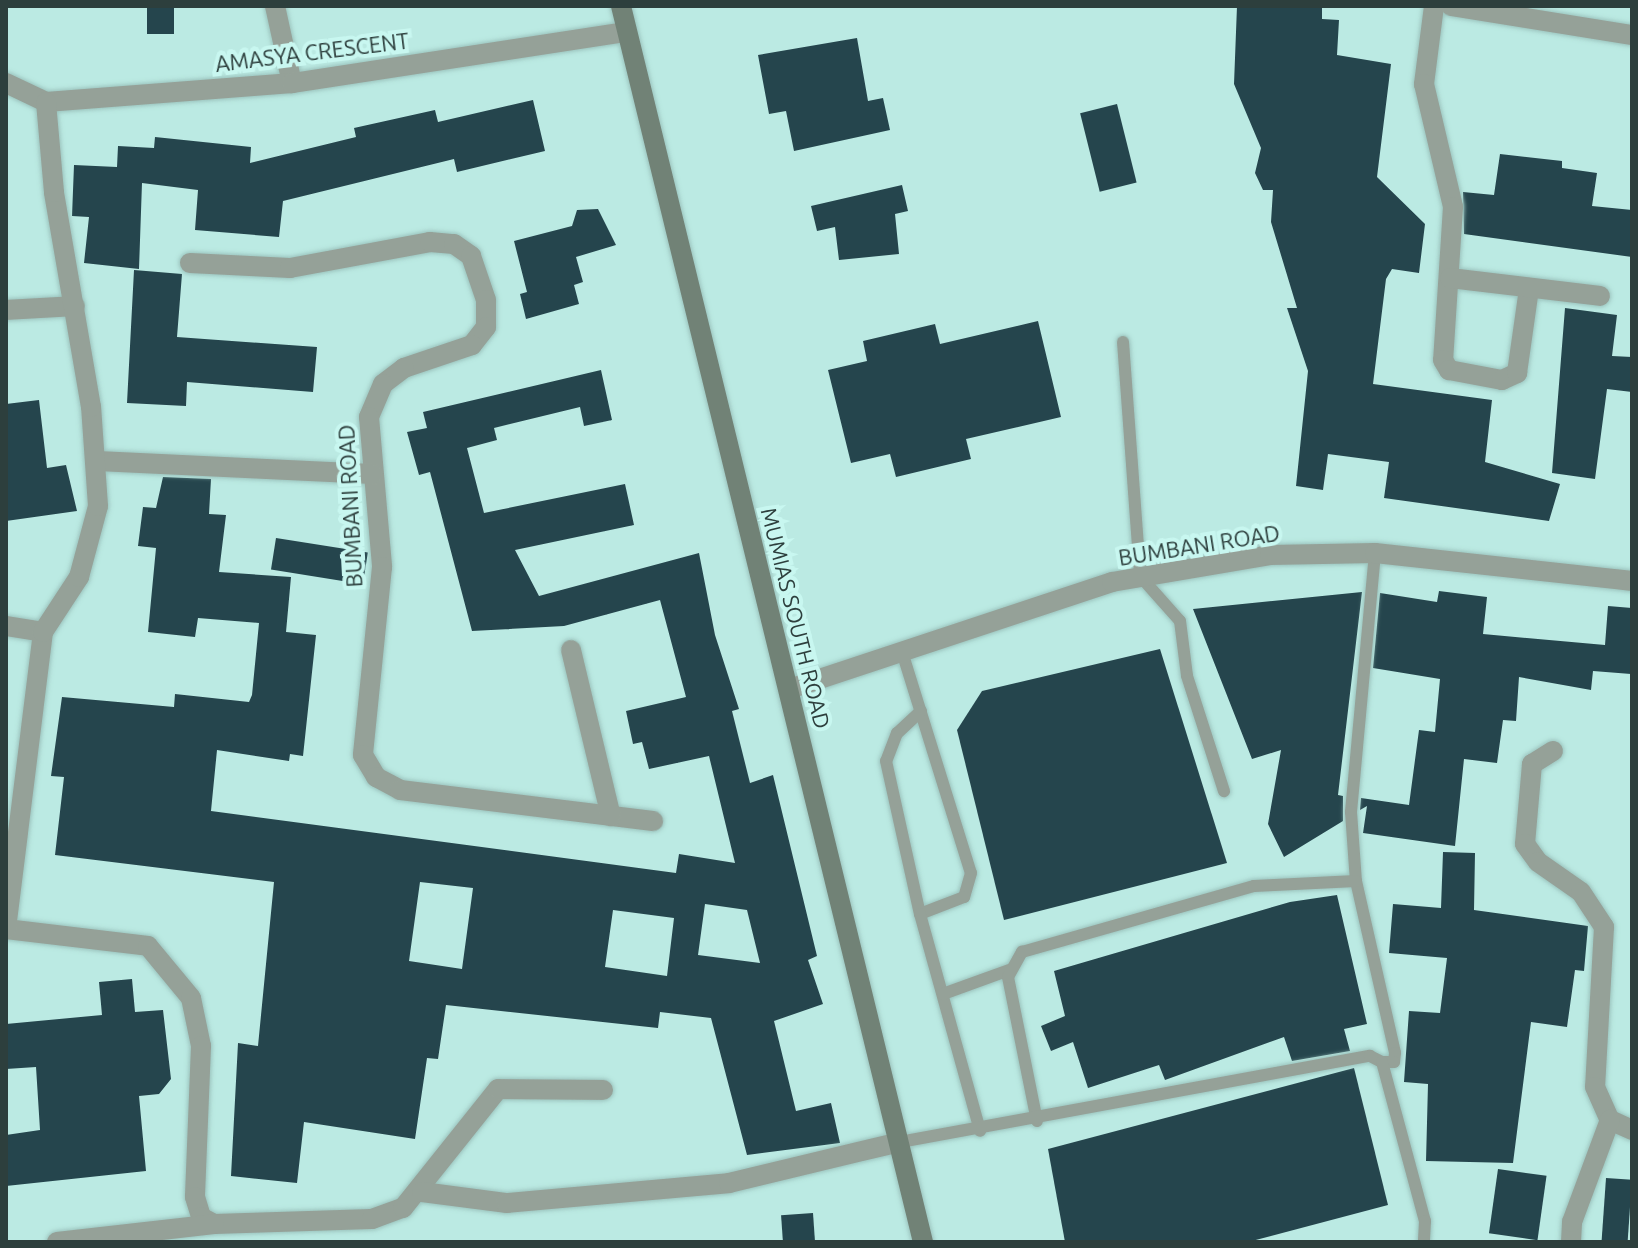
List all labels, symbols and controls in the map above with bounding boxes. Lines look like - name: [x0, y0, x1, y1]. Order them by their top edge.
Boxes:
- street label: AMASYA CRESCENT: [214, 27, 410, 77]
- street label: BUMBANI ROAD: [333, 424, 367, 588]
- street label: MUMIAS SOUTH ROAD: [756, 505, 836, 731]
- street label: BUMBANI ROAD: [1116, 519, 1282, 571]

